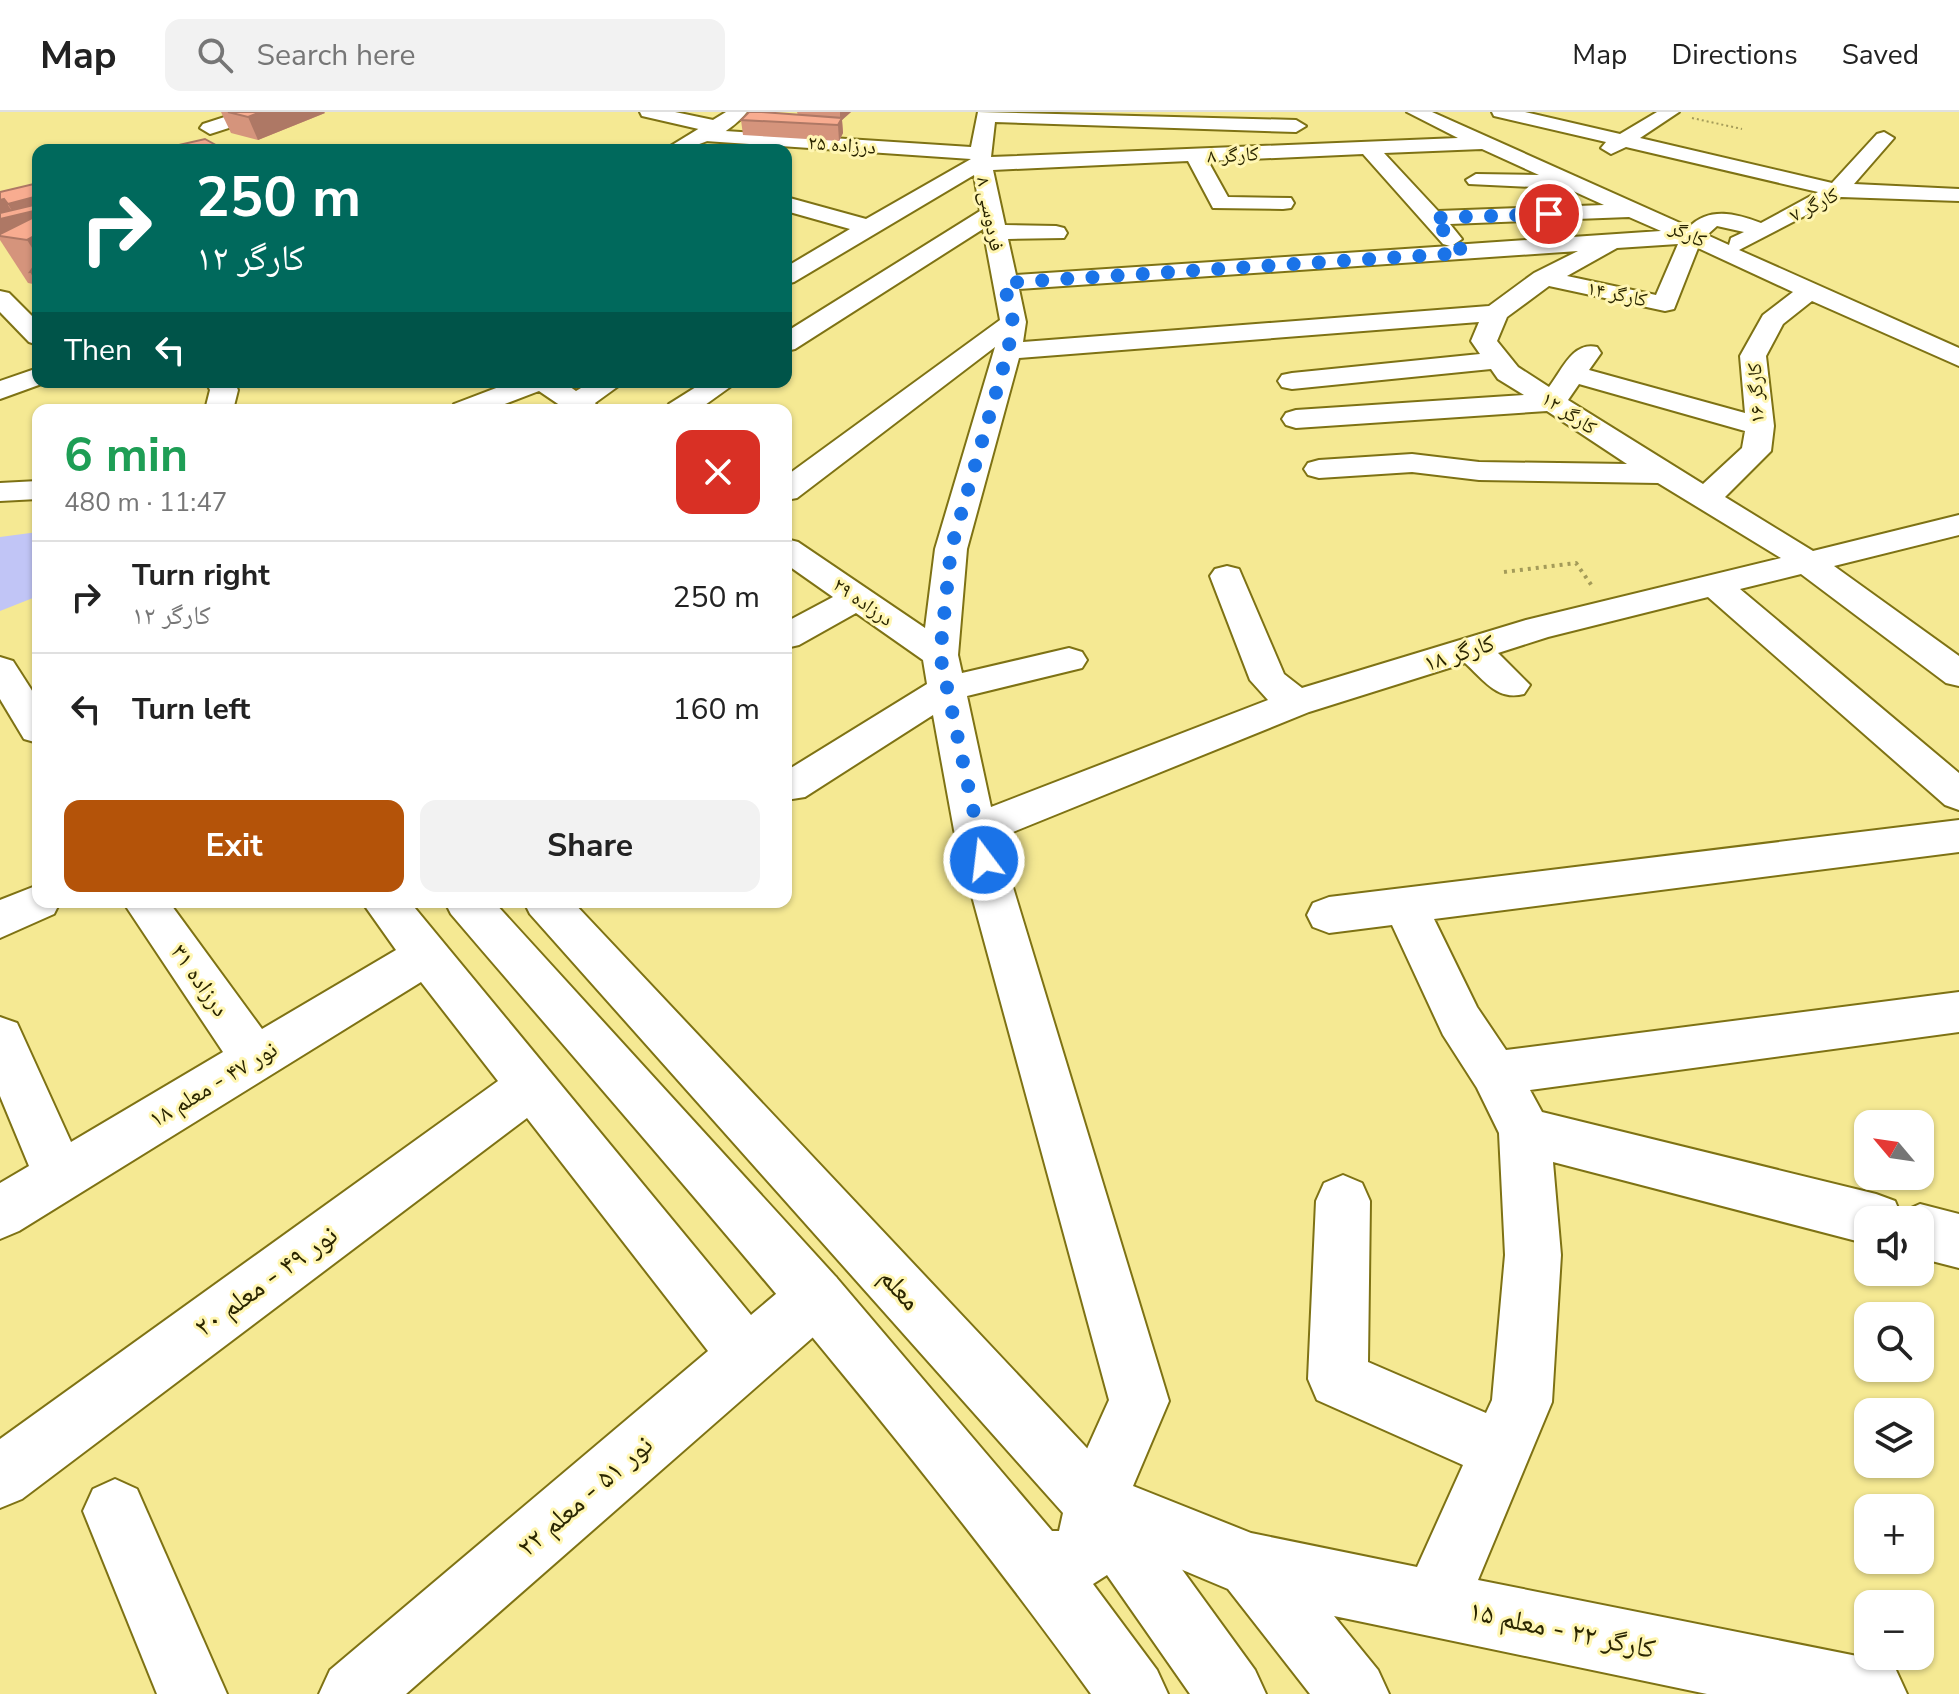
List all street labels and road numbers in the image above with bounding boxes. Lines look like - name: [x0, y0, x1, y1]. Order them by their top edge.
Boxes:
- street label: درزاده ۲۵: [807, 129, 877, 161]
- street label: کارگر ۸: [1207, 140, 1259, 170]
- street label: فردوسی ۸: [970, 175, 1010, 253]
- street label: کارگر ۷: [1785, 181, 1843, 229]
- street label: کارگر: [1664, 213, 1711, 254]
- street label: کارگر ۱۴: [1585, 274, 1649, 314]
- street label: کارگر ۱۶: [1741, 362, 1771, 424]
- street label: کارگر ۱۲: [1536, 385, 1602, 441]
- street label: درزاده ۲۹: [827, 571, 899, 633]
- street label: کارگر ۱۸: [1419, 627, 1499, 679]
- street label: درزاده ۳۱: [163, 937, 237, 1023]
- street label: نور ۴۷ - معلم ۱۸: [143, 1033, 283, 1135]
- street label: نور ۴۹ - معلم ۲۰: [187, 1216, 345, 1346]
- street label: معلم: [870, 1259, 930, 1319]
- street label: نور ۵۱ - معلم ۲۲: [509, 1426, 661, 1566]
- street label: کارگر ۲۲ - معلم ۱۵: [1465, 1592, 1659, 1668]

